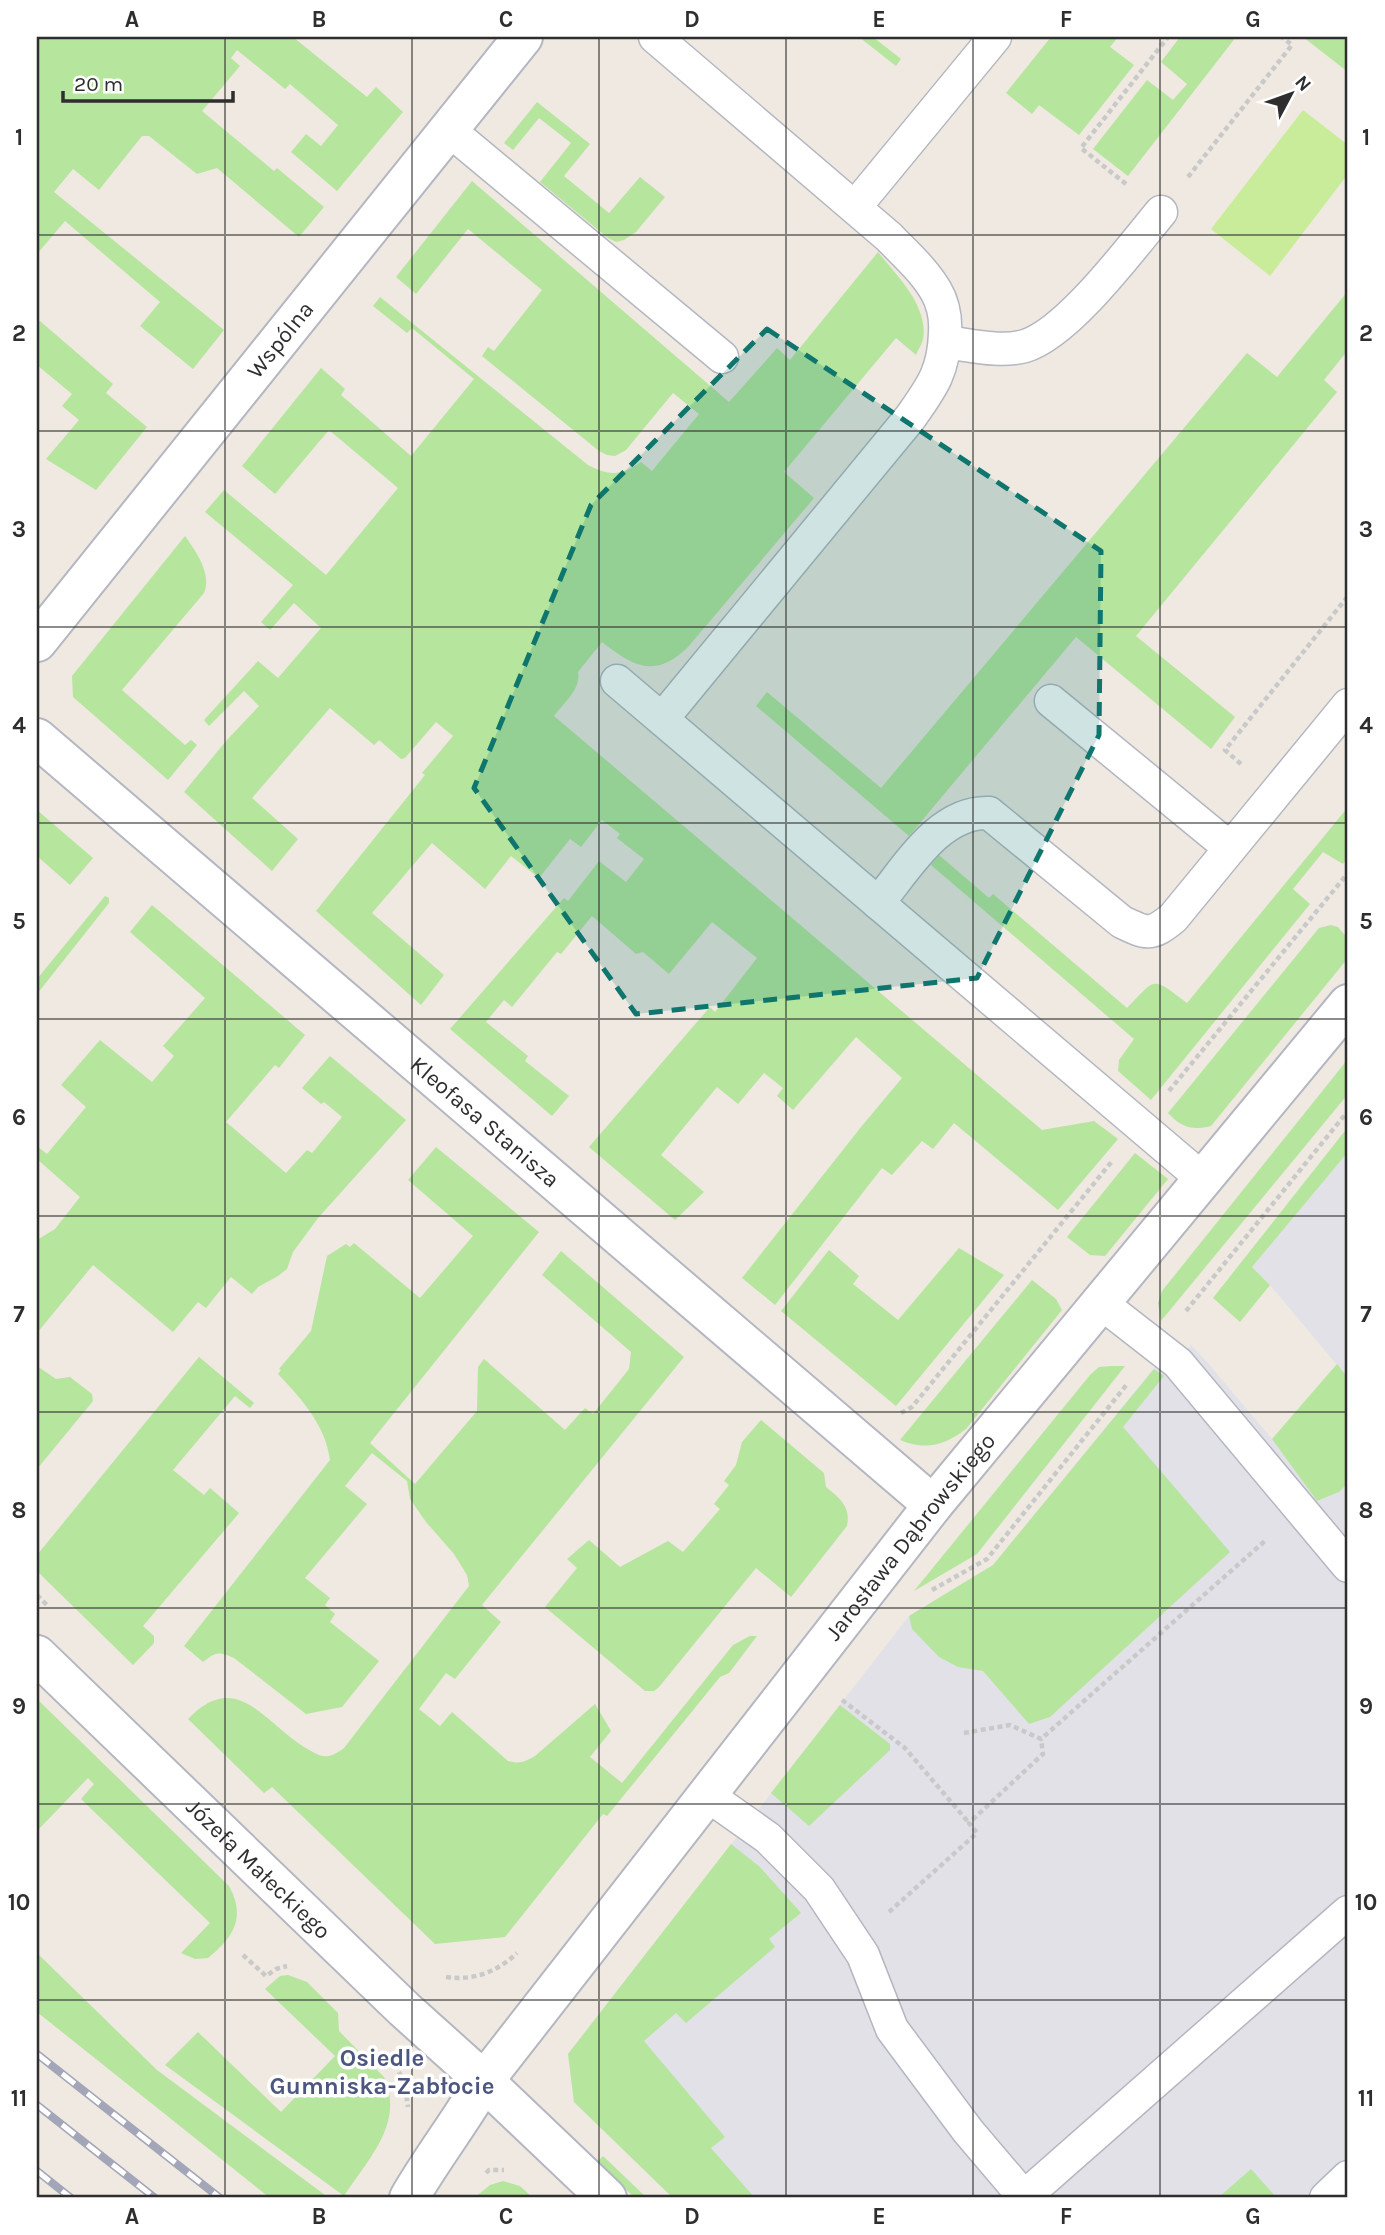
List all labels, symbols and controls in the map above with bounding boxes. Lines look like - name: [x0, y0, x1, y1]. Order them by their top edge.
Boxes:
- text: A: [125, 6, 139, 33]
- text: B: [312, 6, 326, 33]
- text: C: [499, 6, 513, 33]
- text: D: [684, 6, 700, 33]
- text: E: [872, 6, 886, 33]
- text: F: [1060, 6, 1072, 33]
- text: G: [1245, 6, 1261, 33]
- scale bar: [63, 60, 233, 104]
- north arrow: [1256, 60, 1326, 130]
- text: N: [1290, 71, 1316, 96]
- text: 20 m: [74, 72, 123, 96]
- text: 1: [15, 124, 23, 151]
- text: 1: [1362, 124, 1370, 151]
- street label: Wspólna: [241, 296, 319, 383]
- text: 2: [12, 320, 26, 347]
- text: 2: [1359, 320, 1373, 347]
- text: 3: [12, 516, 26, 543]
- text: 3: [1359, 516, 1373, 543]
- text: 4: [12, 712, 26, 739]
- text: 4: [1359, 712, 1373, 739]
- text: 5: [12, 908, 26, 935]
- text: 5: [1359, 908, 1373, 935]
- street label: Kleofasa Stanisza: [405, 1051, 565, 1193]
- text: 6: [12, 1104, 26, 1131]
- text: 6: [1359, 1104, 1373, 1131]
- text: 7: [13, 1301, 25, 1328]
- text: 7: [1360, 1301, 1372, 1328]
- street label: Jarosława Dąbrowskiego: [819, 1427, 1001, 1645]
- text: 8: [12, 1497, 26, 1524]
- text: 8: [1359, 1497, 1373, 1524]
- text: 9: [12, 1693, 26, 1720]
- text: 9: [1359, 1693, 1373, 1720]
- street label: Józefa Małeckiego: [181, 1793, 336, 1945]
- text: 10: [8, 1889, 30, 1916]
- text: 10: [1355, 1889, 1377, 1916]
- district label: Osiedle Gumniska-Zabłocie: [270, 2044, 494, 2100]
- text: 11: [11, 2085, 27, 2112]
- text: 11: [1358, 2085, 1374, 2112]
- text: A: [125, 2203, 139, 2230]
- text: B: [312, 2203, 326, 2230]
- text: C: [499, 2203, 513, 2230]
- text: D: [684, 2203, 700, 2230]
- text: E: [872, 2203, 886, 2230]
- text: F: [1060, 2203, 1072, 2230]
- text: G: [1245, 2203, 1261, 2230]

